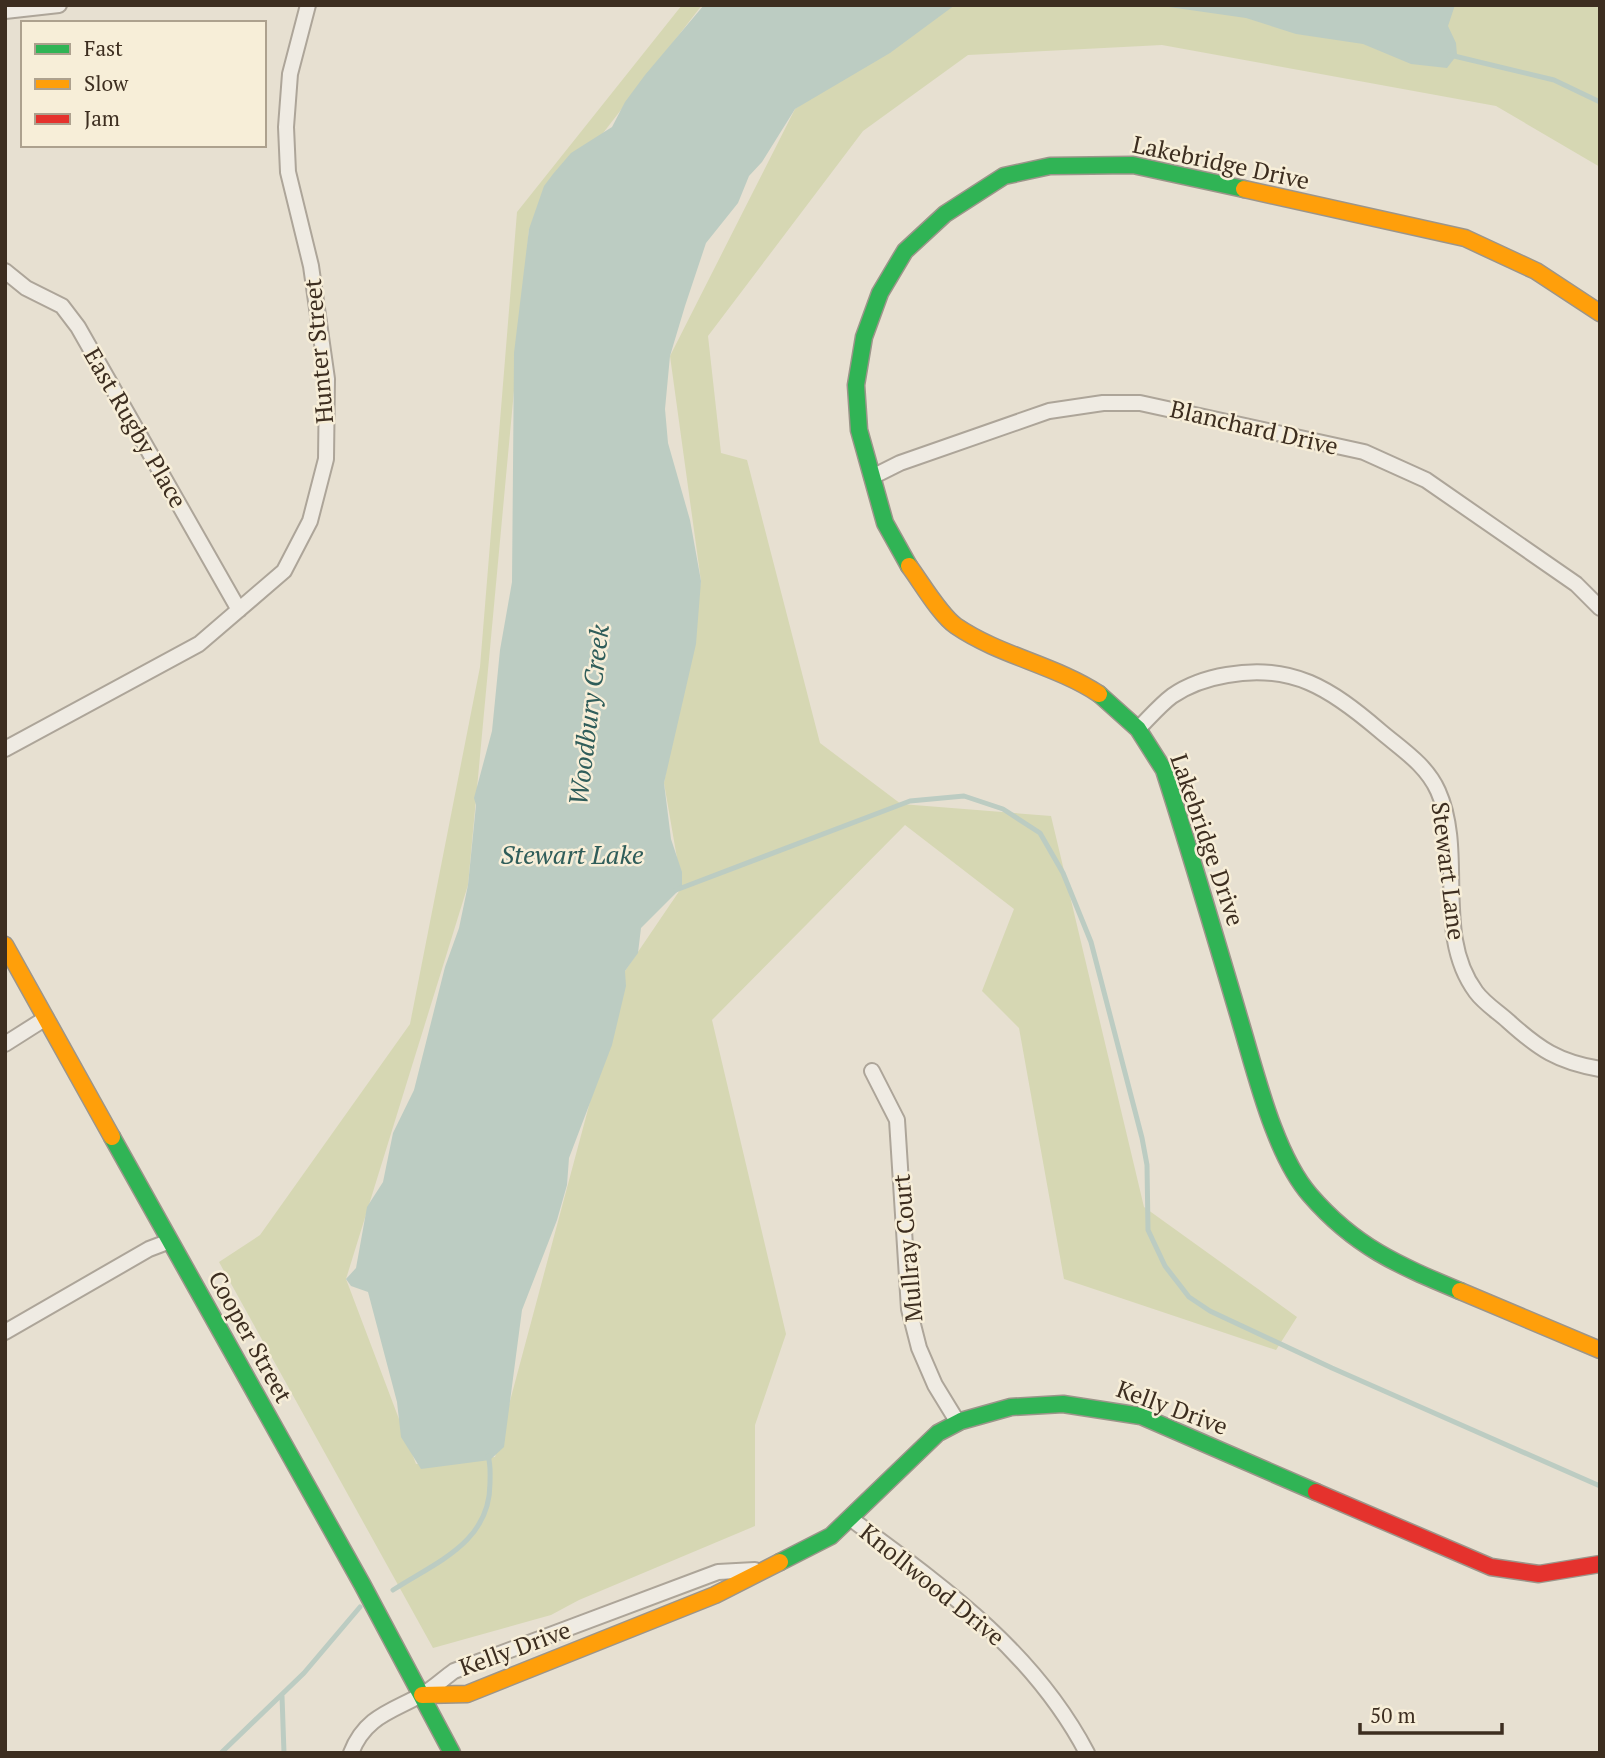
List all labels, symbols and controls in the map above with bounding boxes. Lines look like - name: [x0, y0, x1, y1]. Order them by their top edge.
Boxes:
- legend: [21, 21, 266, 147]
- text: Fast: [84, 34, 123, 62]
- text: Slow: [84, 69, 129, 97]
- text: Jam: [84, 104, 120, 132]
- street label: Lakebridge Drive: [1130, 128, 1313, 196]
- street label: Hunter Street: [296, 277, 340, 425]
- street label: East Rugby Place: [77, 342, 195, 513]
- street label: Blanchard Drive: [1167, 392, 1341, 462]
- water label: Woodbury Creek: [560, 622, 616, 807]
- street label: Lakebridge Drive: [1164, 749, 1252, 930]
- street label: Stewart Lane: [1425, 800, 1473, 942]
- water label: Stewart Lake: [501, 837, 644, 871]
- street label: Mullray Court: [885, 1173, 929, 1323]
- street label: Cooper Street: [201, 1265, 300, 1408]
- street label: Kelly Drive: [1112, 1372, 1232, 1442]
- street label: Knollwood Drive: [854, 1516, 1012, 1653]
- street label: Kelly Drive: [455, 1613, 575, 1683]
- scale bar: [1360, 1692, 1502, 1736]
- text: 50 m: [1370, 1701, 1416, 1729]

